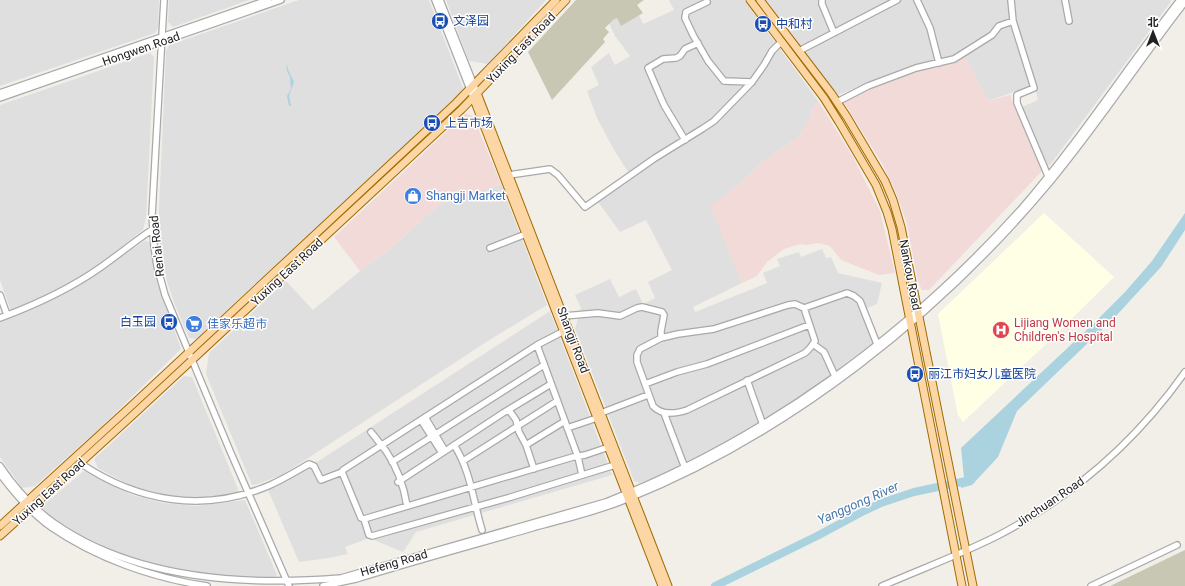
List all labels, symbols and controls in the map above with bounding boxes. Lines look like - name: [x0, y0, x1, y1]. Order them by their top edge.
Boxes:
- street label: Yuxing East Road: [484, 10, 558, 86]
- bus stop icon: 文泽园: [430, 11, 450, 31]
- north arrow: [1133, 12, 1173, 52]
- place label: 文泽园: [453, 14, 489, 28]
- bus stop icon: 中和村: [753, 14, 773, 34]
- text: 北: [1148, 16, 1159, 29]
- place label: 中和村: [776, 17, 813, 31]
- street label: Hongwen Road: [100, 29, 182, 69]
- bus stop icon: 上吉市场: [422, 113, 442, 133]
- place label: 上吉市场: [445, 116, 493, 130]
- shop icon: Shangji Market: [403, 186, 423, 206]
- place label: Shangji Market: [426, 189, 506, 203]
- street label: Ren'ai Road: [147, 215, 167, 277]
- street label: Yuxing East Road: [248, 235, 326, 309]
- street label: Nankou Road: [896, 238, 924, 312]
- street label: Shangji Road: [554, 305, 592, 375]
- bus stop icon: 白玉园: [159, 312, 179, 332]
- supermarket icon: 佳家乐超市: [184, 314, 204, 334]
- place label: 白玉园: [120, 315, 156, 329]
- place label: Lijiang Women and Children's Hospital: [1014, 316, 1116, 344]
- place label: 佳家乐超市: [207, 317, 267, 331]
- hospital icon: Lijiang Women and Children's Hospital: [991, 320, 1011, 340]
- bus stop icon: 丽江市妇女儿童医院: [905, 364, 925, 384]
- place label: 丽江市妇女儿童医院: [928, 367, 1036, 381]
- street label: Yuxing East Road: [10, 456, 88, 528]
- street label: Jinchuan Road: [1013, 474, 1087, 530]
- water label: Yanggong River: [815, 478, 902, 528]
- street label: Hefeng Road: [359, 547, 429, 579]

